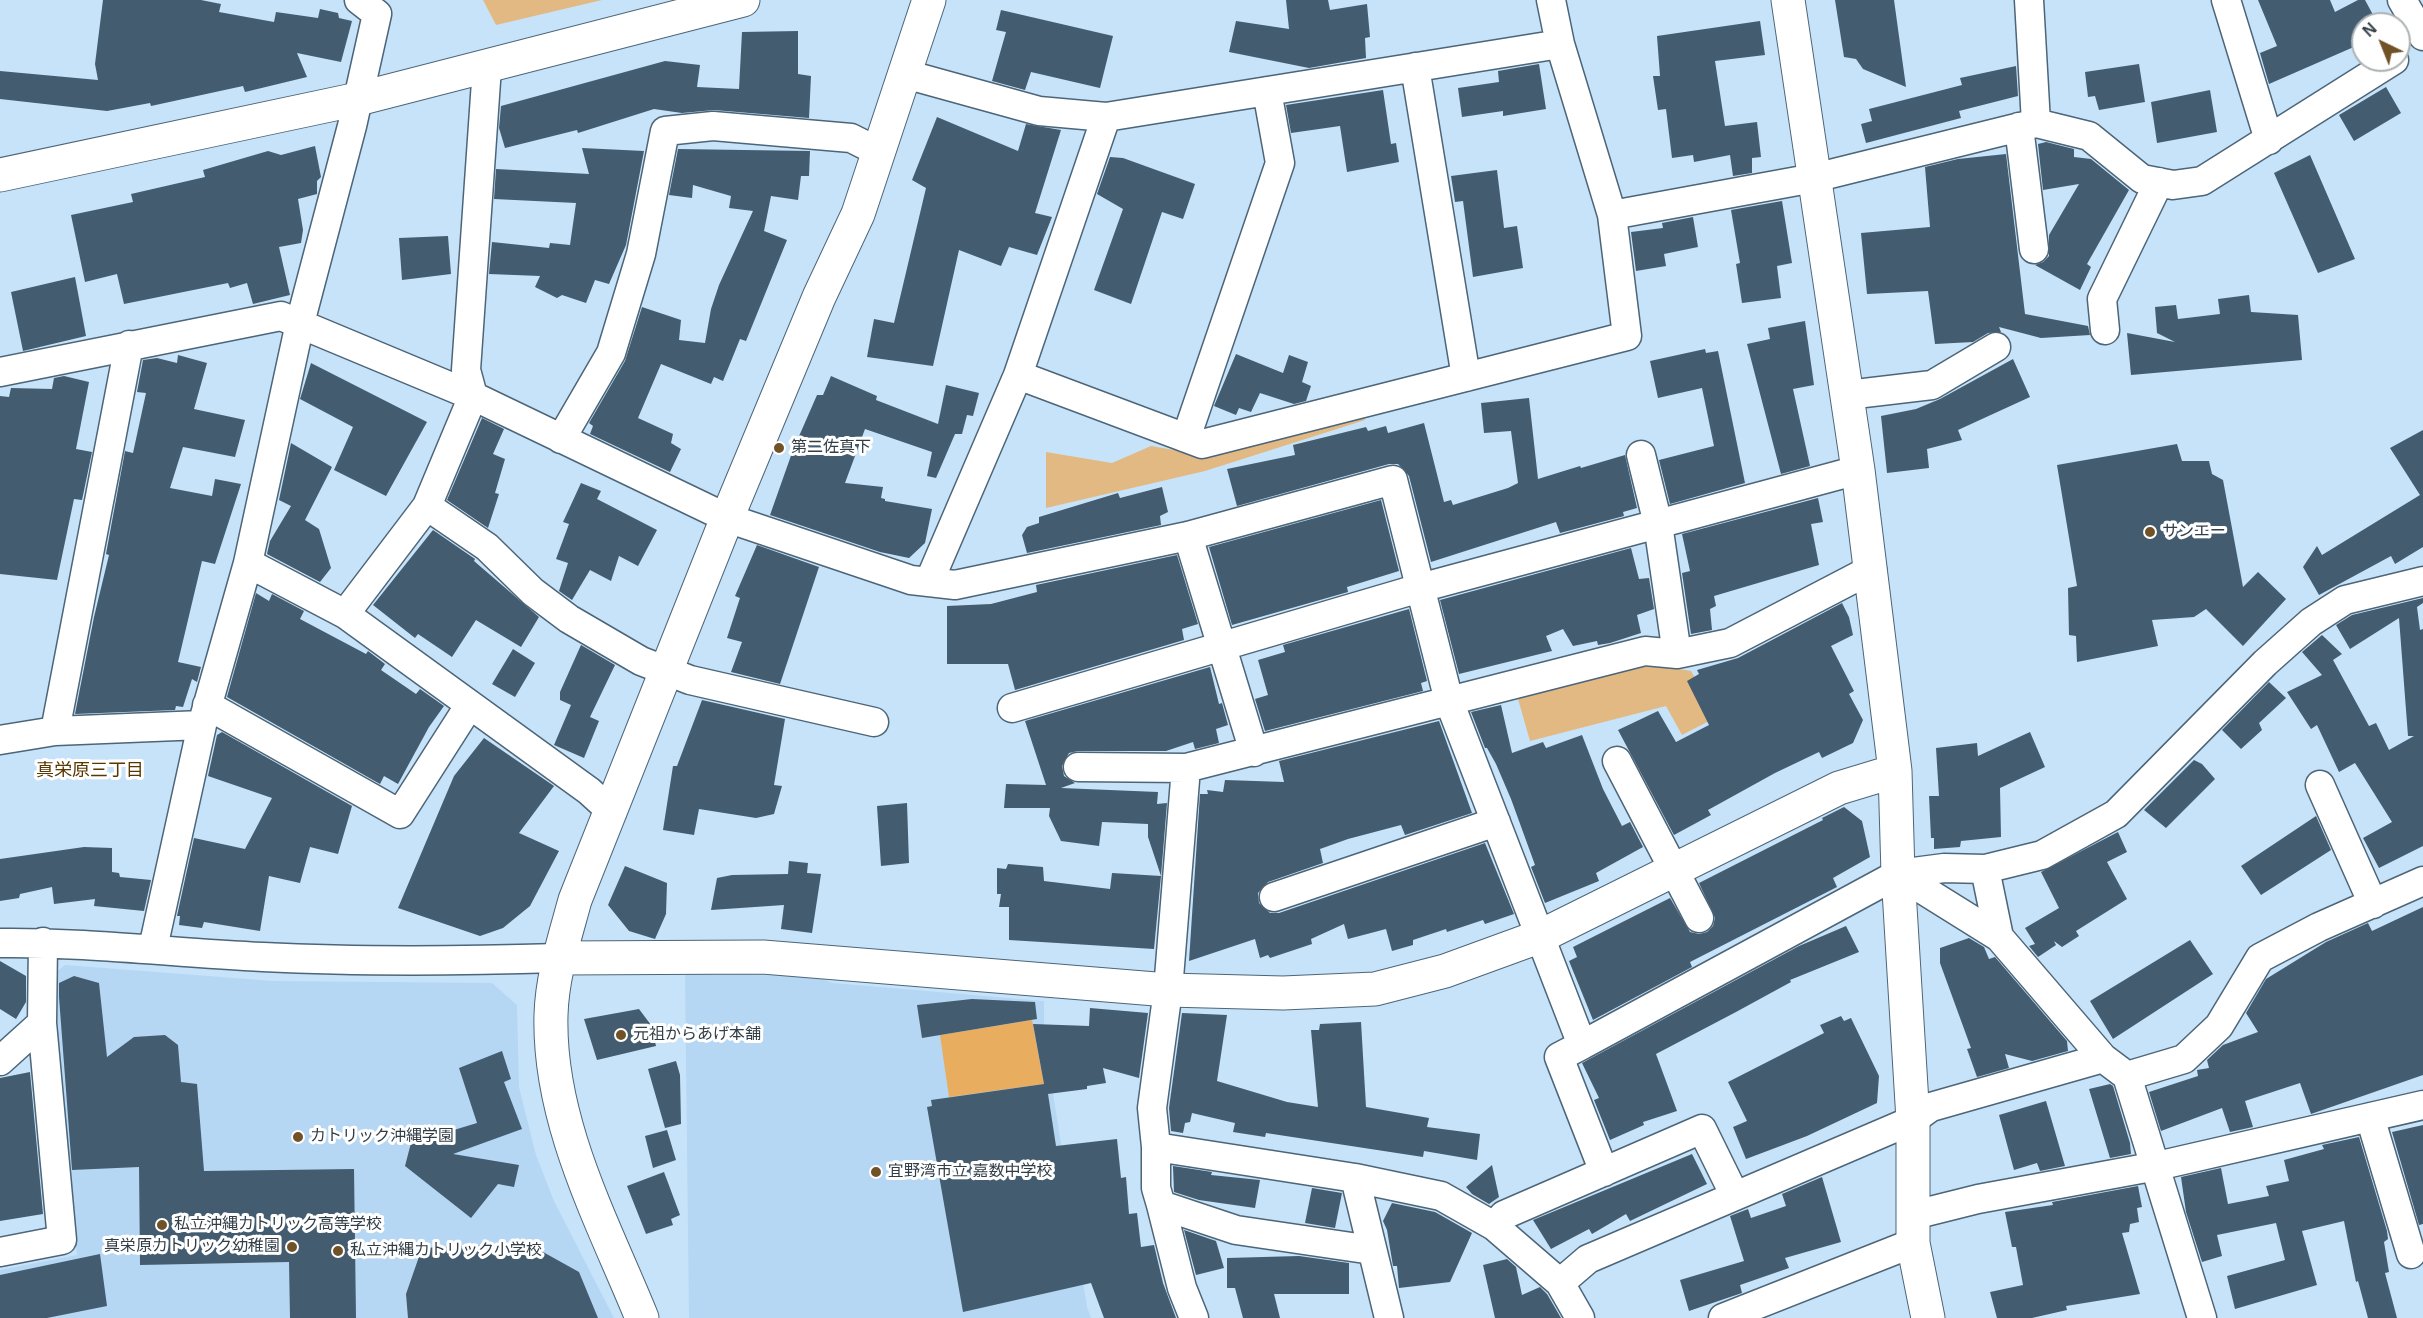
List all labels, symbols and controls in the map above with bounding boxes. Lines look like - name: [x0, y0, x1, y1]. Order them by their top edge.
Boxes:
- north arrow: [2351, 12, 2411, 72]
- text: N: [2360, 20, 2380, 40]
- place label: 第二佐真下: [791, 438, 871, 458]
- marker: 第二佐真下: [772, 441, 786, 455]
- place label: サンエー: [2162, 522, 2226, 542]
- marker: サンエー: [2143, 525, 2157, 539]
- district label: 真栄原三丁目: [36, 760, 144, 782]
- place label: 元祖からあげ本舗: [633, 1025, 761, 1045]
- marker: 元祖からあげ本舗: [614, 1028, 628, 1042]
- place label: カトリック沖縄学園: [310, 1127, 454, 1147]
- marker: カトリック沖縄学園: [291, 1130, 305, 1144]
- place label: 宜野湾市立 嘉数中学校: [888, 1162, 1052, 1182]
- marker: 宜野湾市立 嘉数中学校: [869, 1165, 883, 1179]
- place label: 私立沖縄カトリック高等学校: [174, 1215, 382, 1235]
- marker: 私立沖縄カトリック高等学校: [155, 1218, 169, 1232]
- place label: 真栄原カトリック幼稚園: [104, 1237, 280, 1257]
- marker: 真栄原カトリック幼稚園: [285, 1240, 299, 1254]
- place label: 私立沖縄カトリック小学校: [350, 1241, 542, 1261]
- marker: 私立沖縄カトリック小学校: [331, 1244, 345, 1258]

